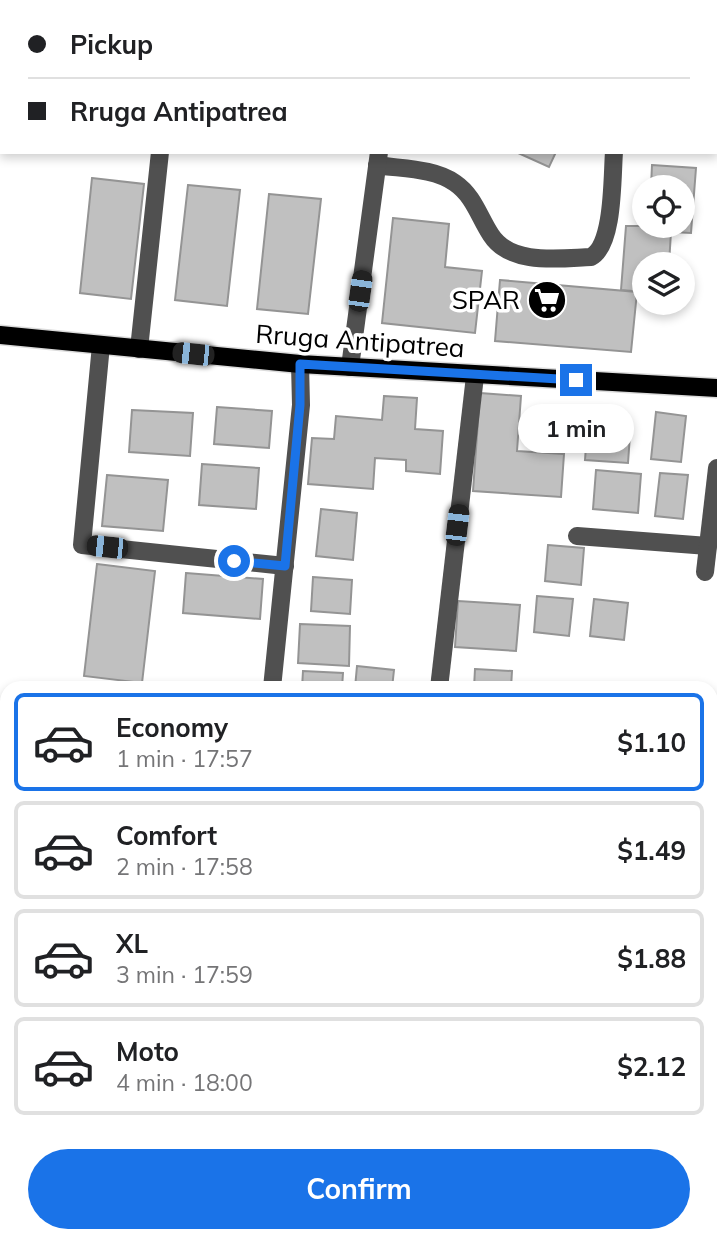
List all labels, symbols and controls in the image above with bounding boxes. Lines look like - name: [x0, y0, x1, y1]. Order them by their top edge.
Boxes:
- text: Pickup: [70, 28, 153, 61]
- text: Rruga Antipatrea: [70, 95, 288, 128]
- map controls: [632, 175, 695, 315]
- button: locate: [632, 175, 695, 238]
- button: layers: [632, 252, 695, 315]
- car: [347, 269, 374, 313]
- supermarket icon: SPAR: [526, 279, 568, 321]
- place label: SPAR: [452, 283, 520, 316]
- street label: Rruga Antipatrea: [254, 317, 466, 364]
- car: [172, 341, 215, 367]
- route end: [560, 364, 592, 396]
- callout: 1 min: [518, 404, 634, 453]
- text: 1 min: [546, 414, 606, 443]
- car: [445, 503, 470, 547]
- car: [86, 534, 129, 560]
- route start: [218, 545, 250, 577]
- icon: car: [32, 711, 95, 774]
- text: Economy: [116, 711, 228, 744]
- text: $1.10: [617, 726, 686, 759]
- text: 1 min · 17:57: [116, 744, 253, 773]
- icon: car: [32, 819, 95, 882]
- text: Comfort: [116, 819, 217, 852]
- text: $1.49: [617, 834, 686, 867]
- text: 2 min · 17:58: [116, 852, 253, 881]
- icon: car: [32, 927, 95, 990]
- text: XL: [116, 927, 148, 960]
- text: $1.88: [617, 942, 686, 975]
- text: 3 min · 17:59: [116, 960, 253, 989]
- icon: car: [32, 1035, 95, 1098]
- text: Moto: [116, 1035, 179, 1068]
- text: $2.12: [617, 1050, 686, 1083]
- text: 4 min · 18:00: [116, 1068, 253, 1097]
- button: Confirm: [28, 1149, 690, 1229]

